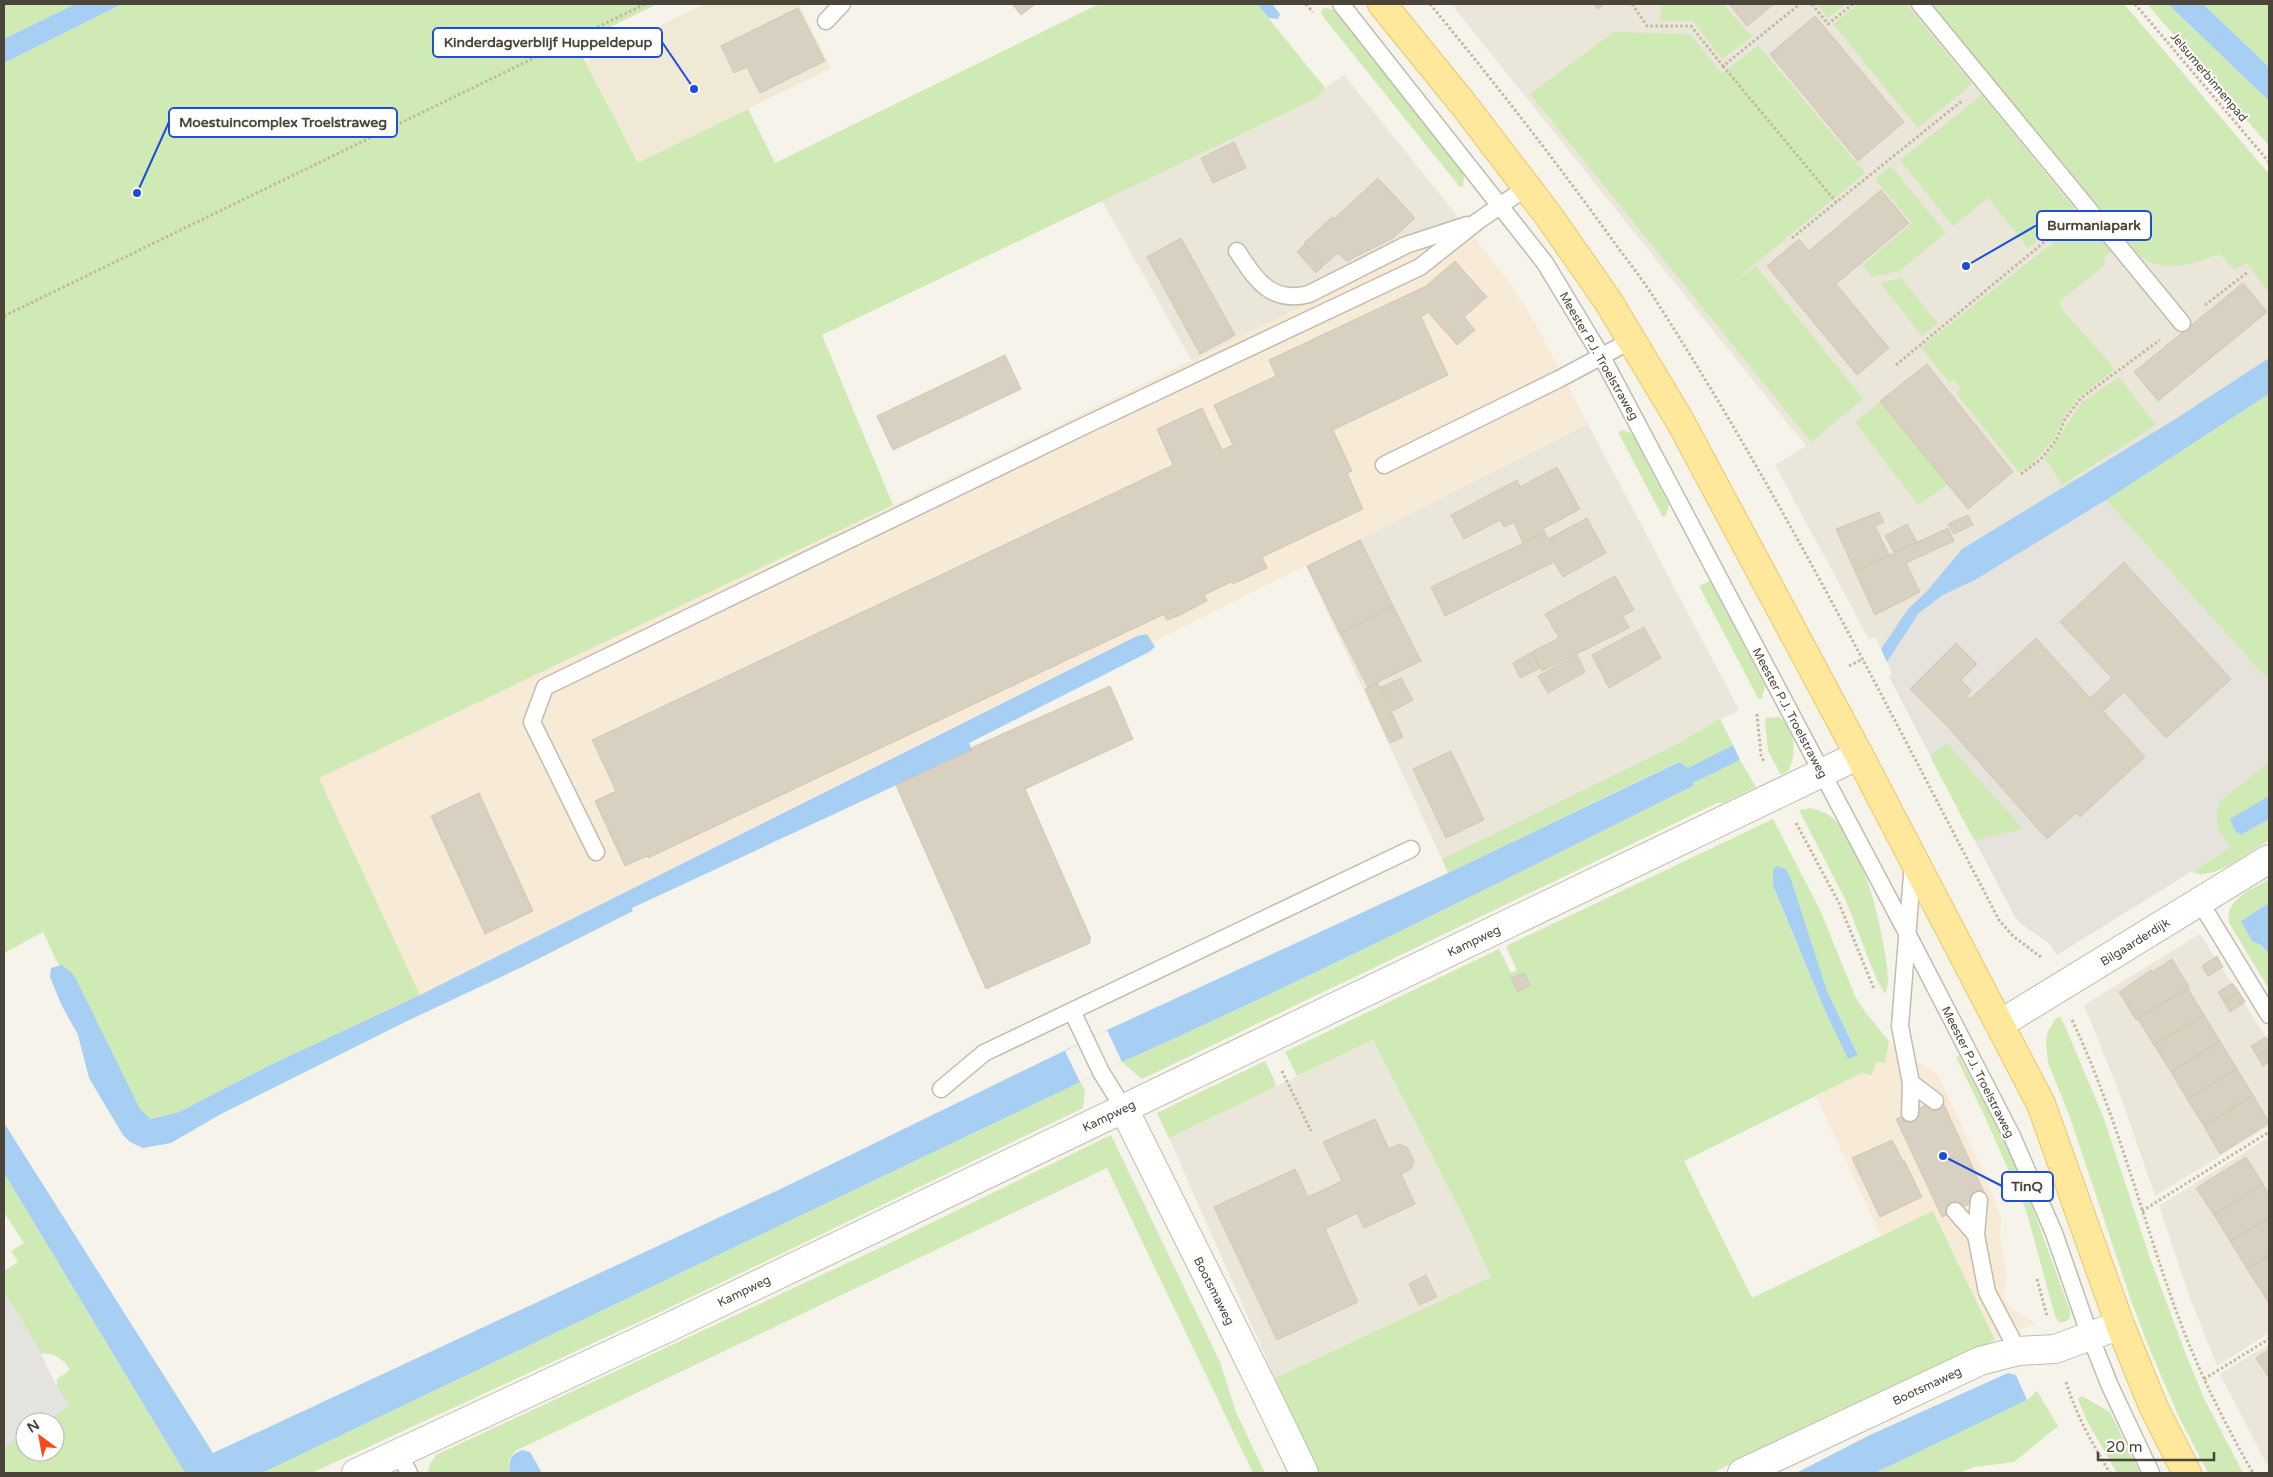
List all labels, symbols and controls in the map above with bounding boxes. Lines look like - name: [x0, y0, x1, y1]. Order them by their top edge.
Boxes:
- callout: Kinderdagverblijf Huppeldepup: [433, 28, 662, 57]
- street label: Jelsumerbinnenpad: [2168, 30, 2250, 124]
- text: Kinderdagverblijf Huppeldepup: [444, 34, 653, 51]
- callout: Moestuincomplex Troelstraweg: [169, 108, 397, 137]
- text: Moestuincomplex Troelstraweg: [179, 114, 387, 131]
- callout: Burmaniapark: [2037, 211, 2151, 240]
- text: Burmaniapark: [2047, 217, 2141, 234]
- street label: Meester P.J. Troelstraweg: [1557, 289, 1641, 423]
- street label: Meester P.J. Troelstraweg: [1750, 645, 1830, 781]
- street label: Bilgaarderdijk: [2098, 915, 2172, 969]
- street label: Kampweg: [1445, 922, 1503, 960]
- street label: Meester P.J. Troelstraweg: [1939, 1004, 2017, 1140]
- street label: Kampweg: [1080, 1097, 1138, 1135]
- callout: TinQ: [2002, 1172, 2053, 1201]
- text: TinQ: [2010, 1178, 2043, 1195]
- street label: Bootsmaweg: [1191, 1255, 1237, 1327]
- street label: Kampweg: [715, 1272, 773, 1310]
- street label: Bootsmaweg: [1890, 1364, 1964, 1408]
- north arrow: [15, 1412, 65, 1462]
- text: N: [24, 1416, 43, 1437]
- scale bar: [2098, 1430, 2214, 1462]
- text: 20 m: [2106, 1438, 2143, 1456]

